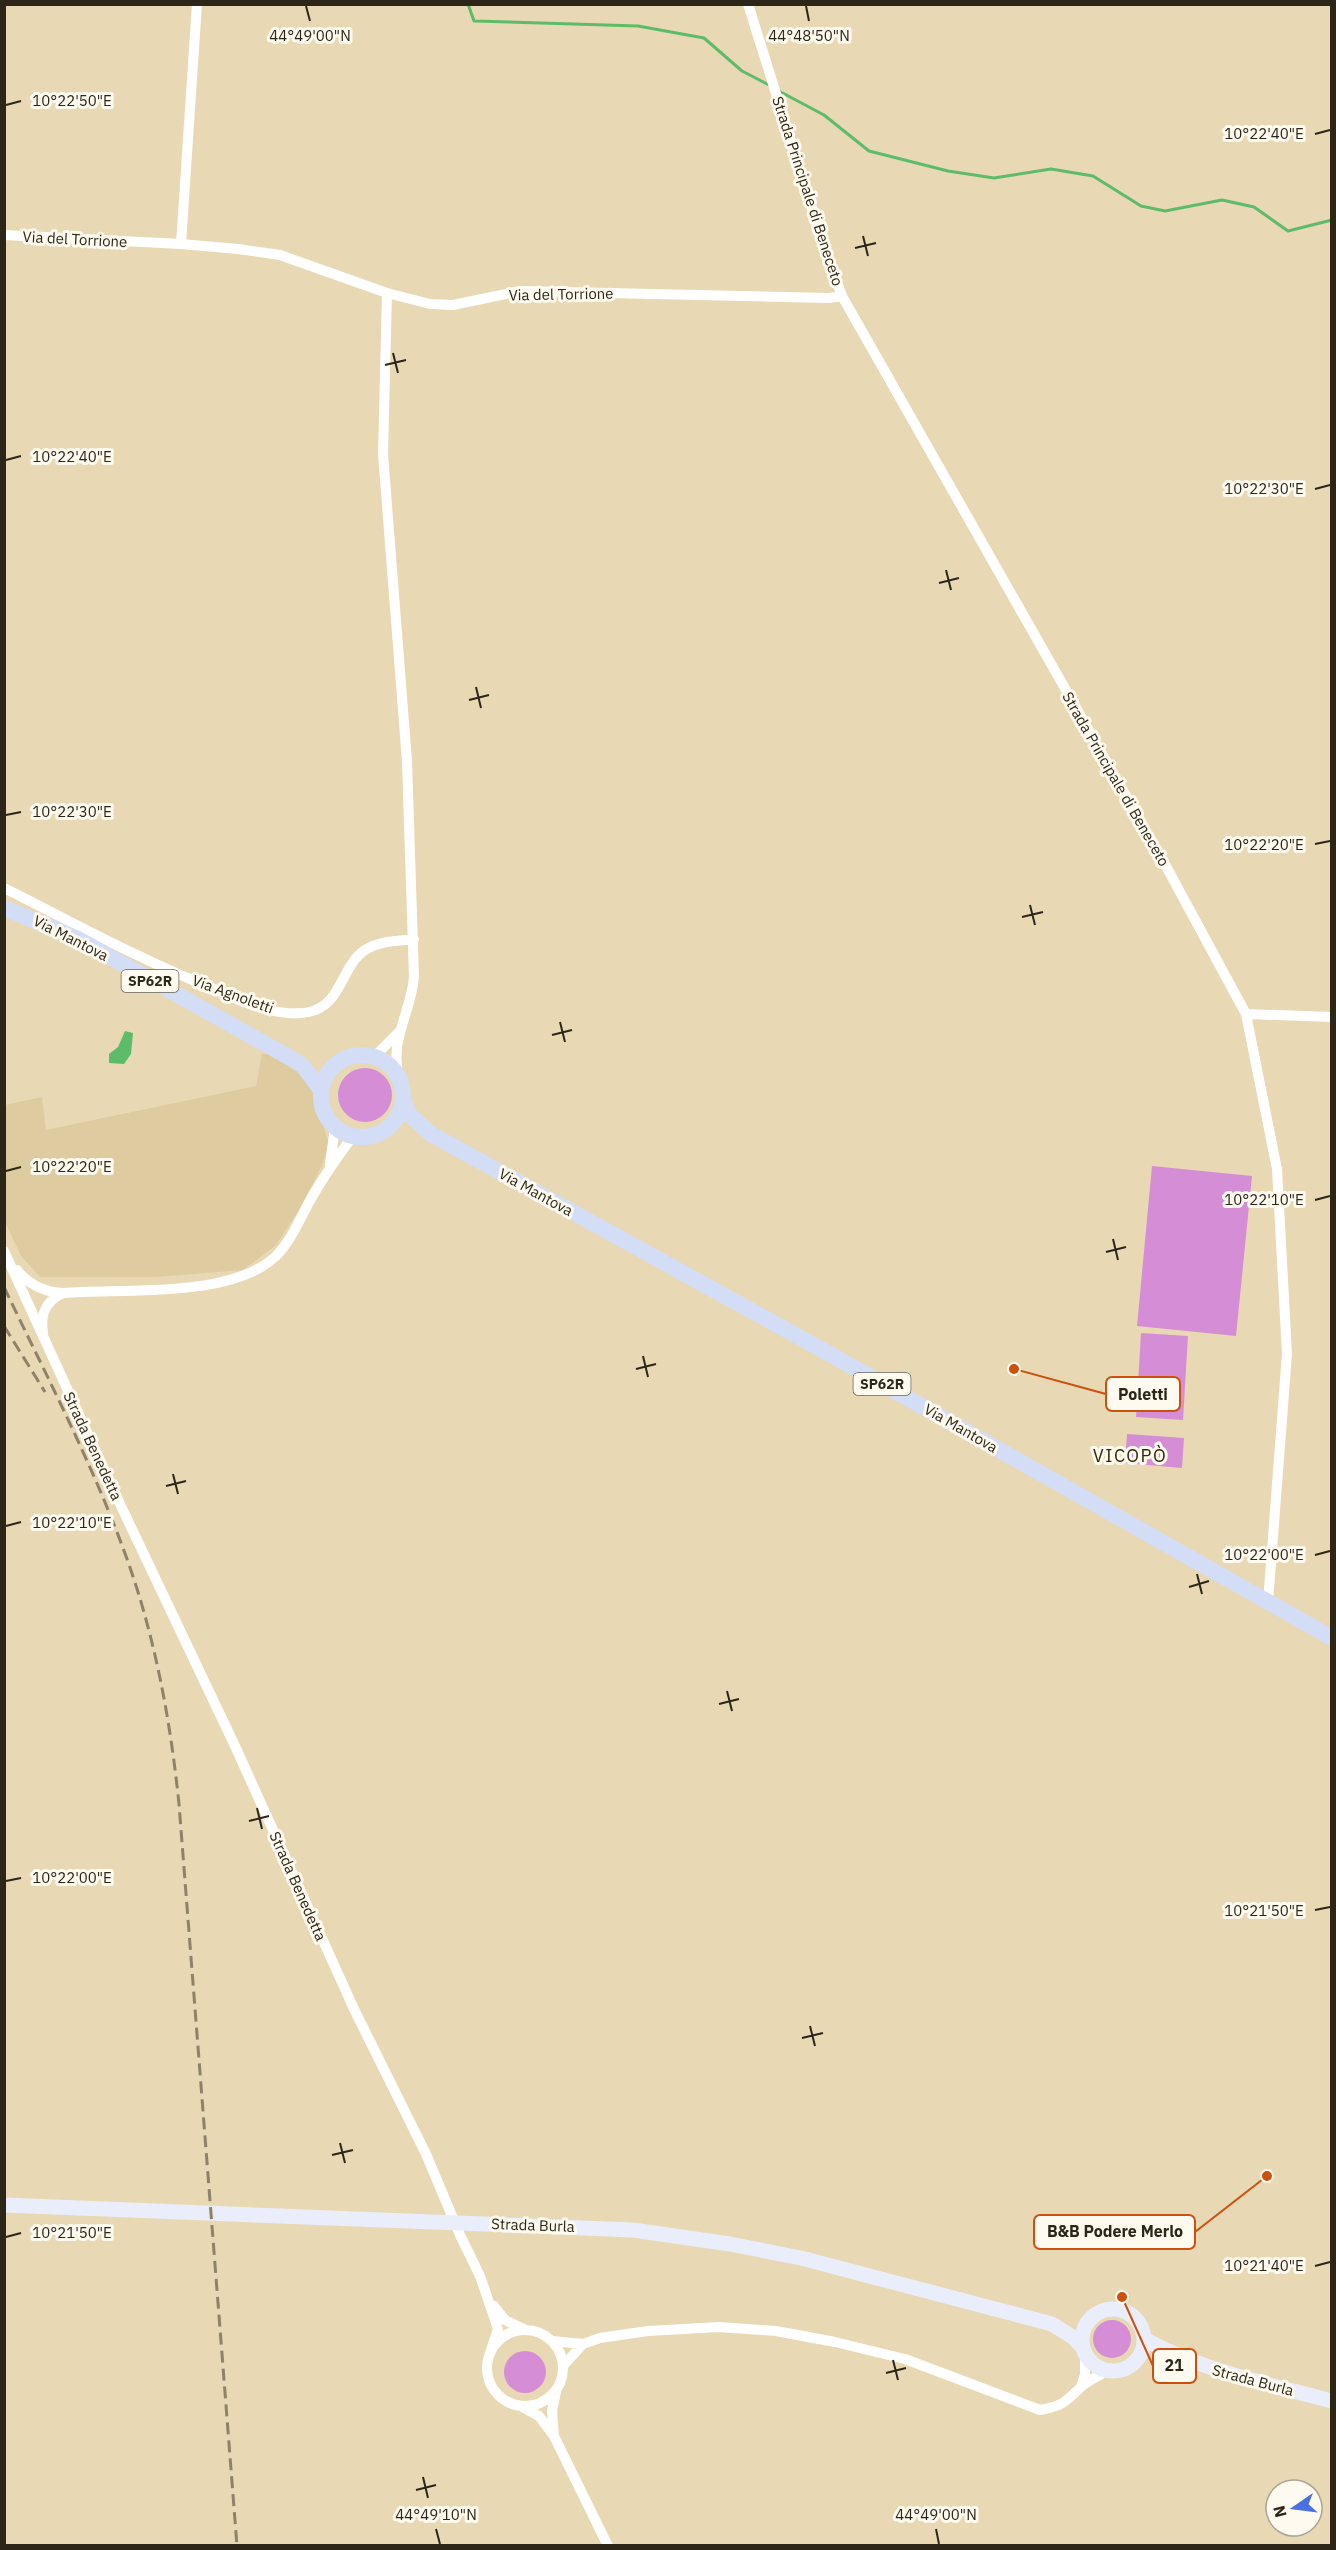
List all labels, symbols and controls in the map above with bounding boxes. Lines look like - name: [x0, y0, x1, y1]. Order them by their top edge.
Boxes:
- text: 44°49'00"N: [269, 26, 351, 45]
- text: 44°48'50"N: [768, 26, 850, 45]
- text: 10°22'50"E: [32, 91, 112, 110]
- street label: Strada Principale di Beneceto: [768, 94, 848, 288]
- text: 10°22'40"E: [1224, 124, 1304, 143]
- street label: Via del Torrione: [22, 227, 128, 251]
- street label: Via del Torrione: [508, 284, 614, 304]
- text: 10°22'40"E: [32, 447, 112, 466]
- text: 10°22'30"E: [1224, 479, 1304, 498]
- street label: Strada Principale di Beneceto: [1058, 688, 1174, 870]
- text: 10°22'30"E: [32, 802, 112, 821]
- text: 10°22'20"E: [1224, 835, 1304, 854]
- street label: Via Mantova: [30, 911, 112, 965]
- road number: SP62R: [122, 970, 178, 992]
- street label: Via Agnoletti: [190, 970, 276, 1018]
- text: 10°22'20"E: [32, 1157, 112, 1176]
- street label: Via Mantova: [496, 1164, 576, 1220]
- text: 10°22'10"E: [1224, 1190, 1304, 1209]
- road number: SP62R: [854, 1373, 910, 1395]
- callout: Poletti: [1106, 1377, 1180, 1411]
- text: Poletti: [1118, 1384, 1168, 1404]
- street label: Strada Benedetta: [59, 1389, 127, 1503]
- street label: Via Mantova: [921, 1399, 1001, 1457]
- district label: VICOPÒ: [1093, 1444, 1167, 1467]
- text: 10°22'10"E: [32, 1513, 112, 1532]
- text: 10°22'00"E: [1224, 1545, 1304, 1564]
- street label: Strada Benedetta: [265, 1828, 331, 1944]
- text: 10°22'00"E: [32, 1868, 112, 1887]
- text: 10°21'50"E: [1224, 1901, 1304, 1920]
- street label: Strada Burla: [491, 2214, 575, 2236]
- callout: B&B Podere Merlo: [1034, 2215, 1195, 2249]
- text: B&B Podere Merlo: [1047, 2221, 1183, 2241]
- text: 10°21'50"E: [32, 2223, 112, 2242]
- text: 10°21'40"E: [1224, 2256, 1304, 2275]
- callout: 21: [1153, 2349, 1196, 2383]
- text: 21: [1164, 2355, 1184, 2375]
- street label: Strada Burla: [1210, 2360, 1296, 2400]
- north arrow: [1264, 2478, 1324, 2538]
- text: N: [1268, 2504, 1291, 2520]
- text: 44°49'10"N: [395, 2505, 477, 2524]
- text: 44°49'00"N: [895, 2505, 977, 2524]

